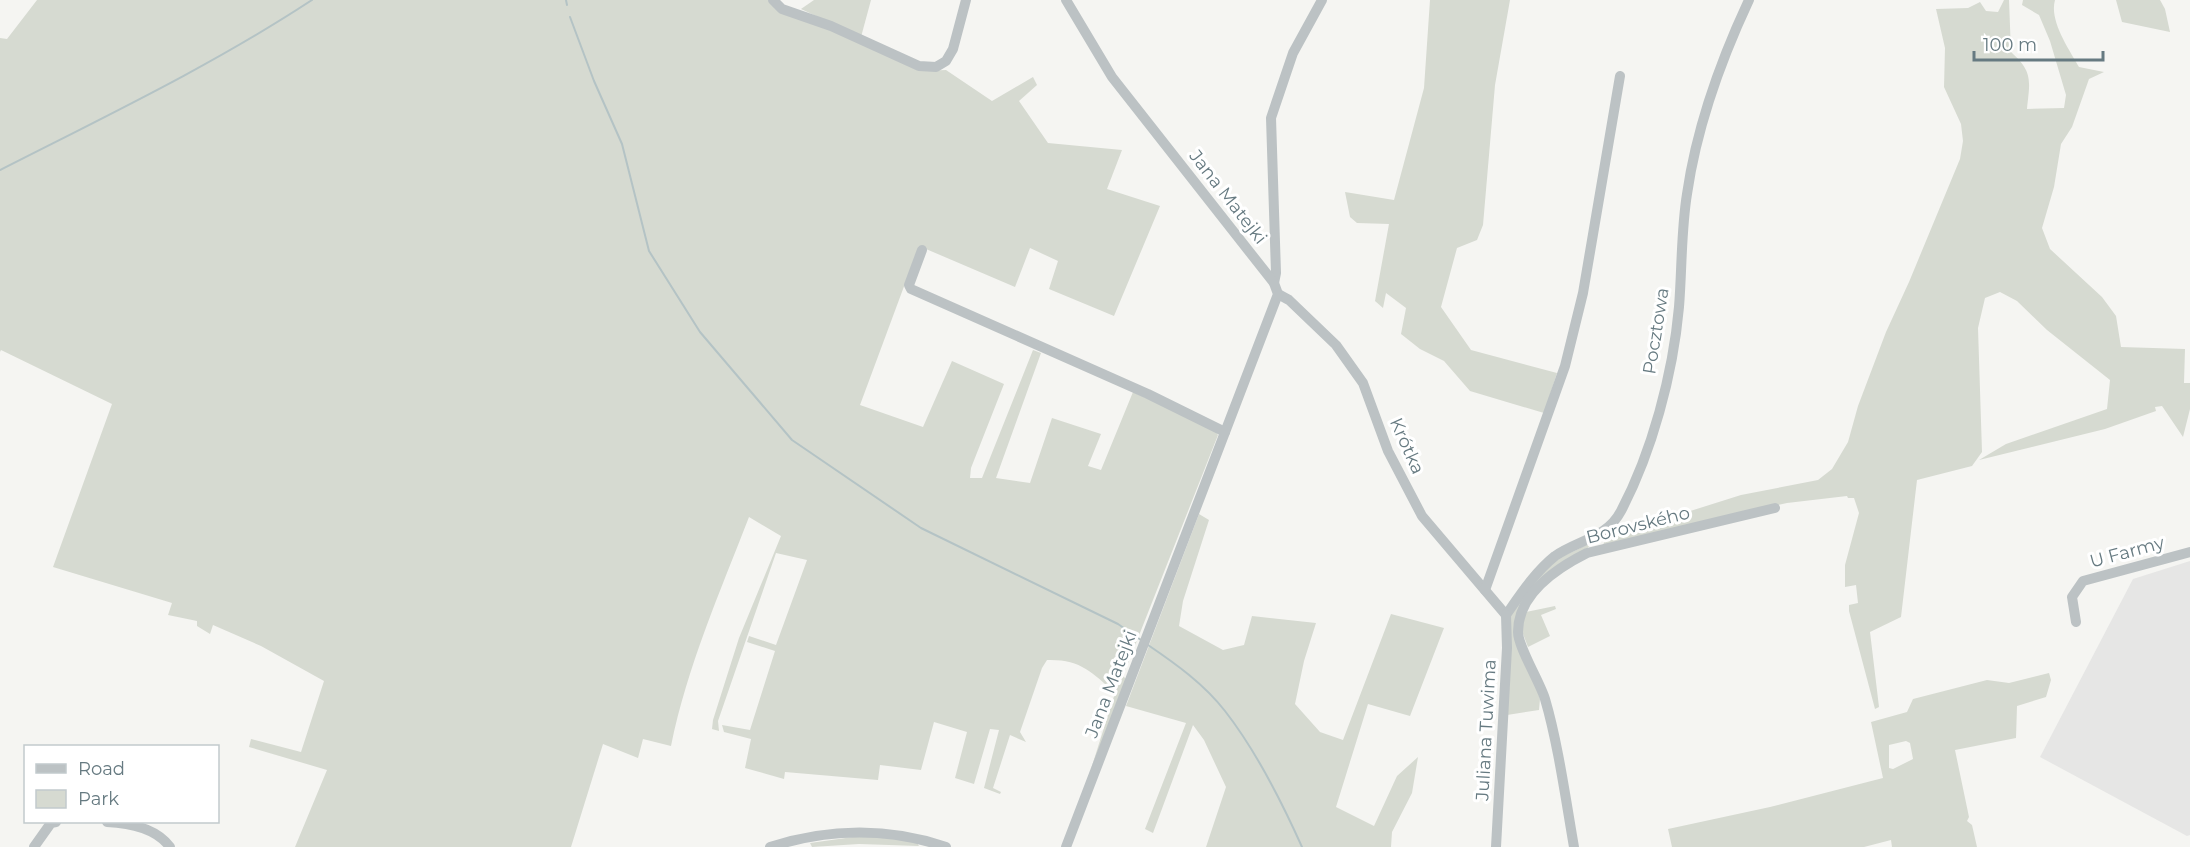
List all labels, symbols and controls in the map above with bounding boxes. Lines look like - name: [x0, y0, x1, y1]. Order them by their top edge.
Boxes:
- scale bar: [1974, 24, 2103, 62]
- text: 100 m: [1983, 34, 2037, 56]
- street label: Jana Matejki: [1184, 145, 1272, 248]
- street label: Pocztowa: [1638, 286, 1674, 376]
- street label: Krótka: [1385, 414, 1429, 478]
- street label: Borovského: [1584, 502, 1692, 548]
- street label: U Farmy: [2087, 531, 2167, 572]
- street label: Jana Matejki: [1080, 627, 1142, 742]
- street label: Juliana Tuwima: [1471, 659, 1501, 802]
- legend: [24, 745, 219, 823]
- text: Road: [78, 758, 125, 780]
- text: Park: [78, 788, 119, 810]

